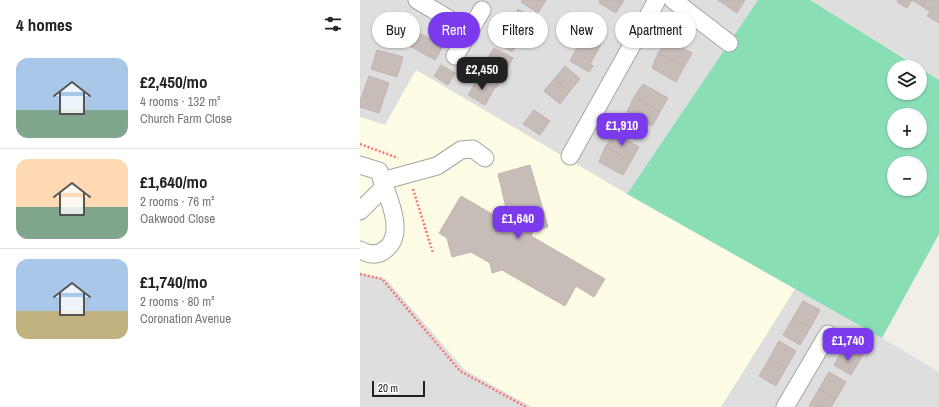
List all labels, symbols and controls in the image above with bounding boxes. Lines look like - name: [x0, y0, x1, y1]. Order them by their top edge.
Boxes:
- chip: Buy: [372, 12, 420, 48]
- chip: Rent: [428, 12, 480, 48]
- chip: Filters: [488, 12, 548, 48]
- chip: New: [556, 12, 607, 48]
- chip: Apartment: [615, 12, 696, 48]
- text: 4 homes: [16, 13, 73, 36]
- icon: filters: [322, 13, 344, 35]
- pin: £2,450: [449, 57, 515, 91]
- map controls: [887, 60, 927, 196]
- button: layers: [887, 60, 927, 100]
- text: £2,450: [466, 61, 498, 78]
- text: £2,450/mo: [140, 70, 207, 93]
- icon: home: [48, 74, 96, 122]
- text: 4 rooms · 132 m²: [140, 93, 221, 110]
- button: +: [887, 108, 927, 148]
- text: Church Farm Close: [140, 110, 232, 127]
- pin: £1,910: [589, 113, 655, 147]
- text: £1,910: [606, 117, 638, 134]
- button: −: [887, 156, 927, 196]
- text: £1,640/mo: [140, 170, 207, 193]
- icon: home: [48, 175, 96, 223]
- text: 2 rooms · 76 m²: [140, 193, 215, 210]
- pin: £1,640: [485, 206, 551, 240]
- text: Oakwood Close: [140, 210, 215, 227]
- text: £1,640: [502, 210, 534, 227]
- text: £1,740/mo: [140, 270, 207, 293]
- icon: home: [48, 275, 96, 323]
- text: 2 rooms · 80 m²: [140, 293, 215, 310]
- text: Coronation Avenue: [140, 310, 231, 327]
- pin: £1,740: [815, 328, 881, 362]
- text: £1,740: [832, 332, 864, 349]
- scale bar: [372, 379, 425, 398]
- text: 20 m: [378, 381, 398, 395]

